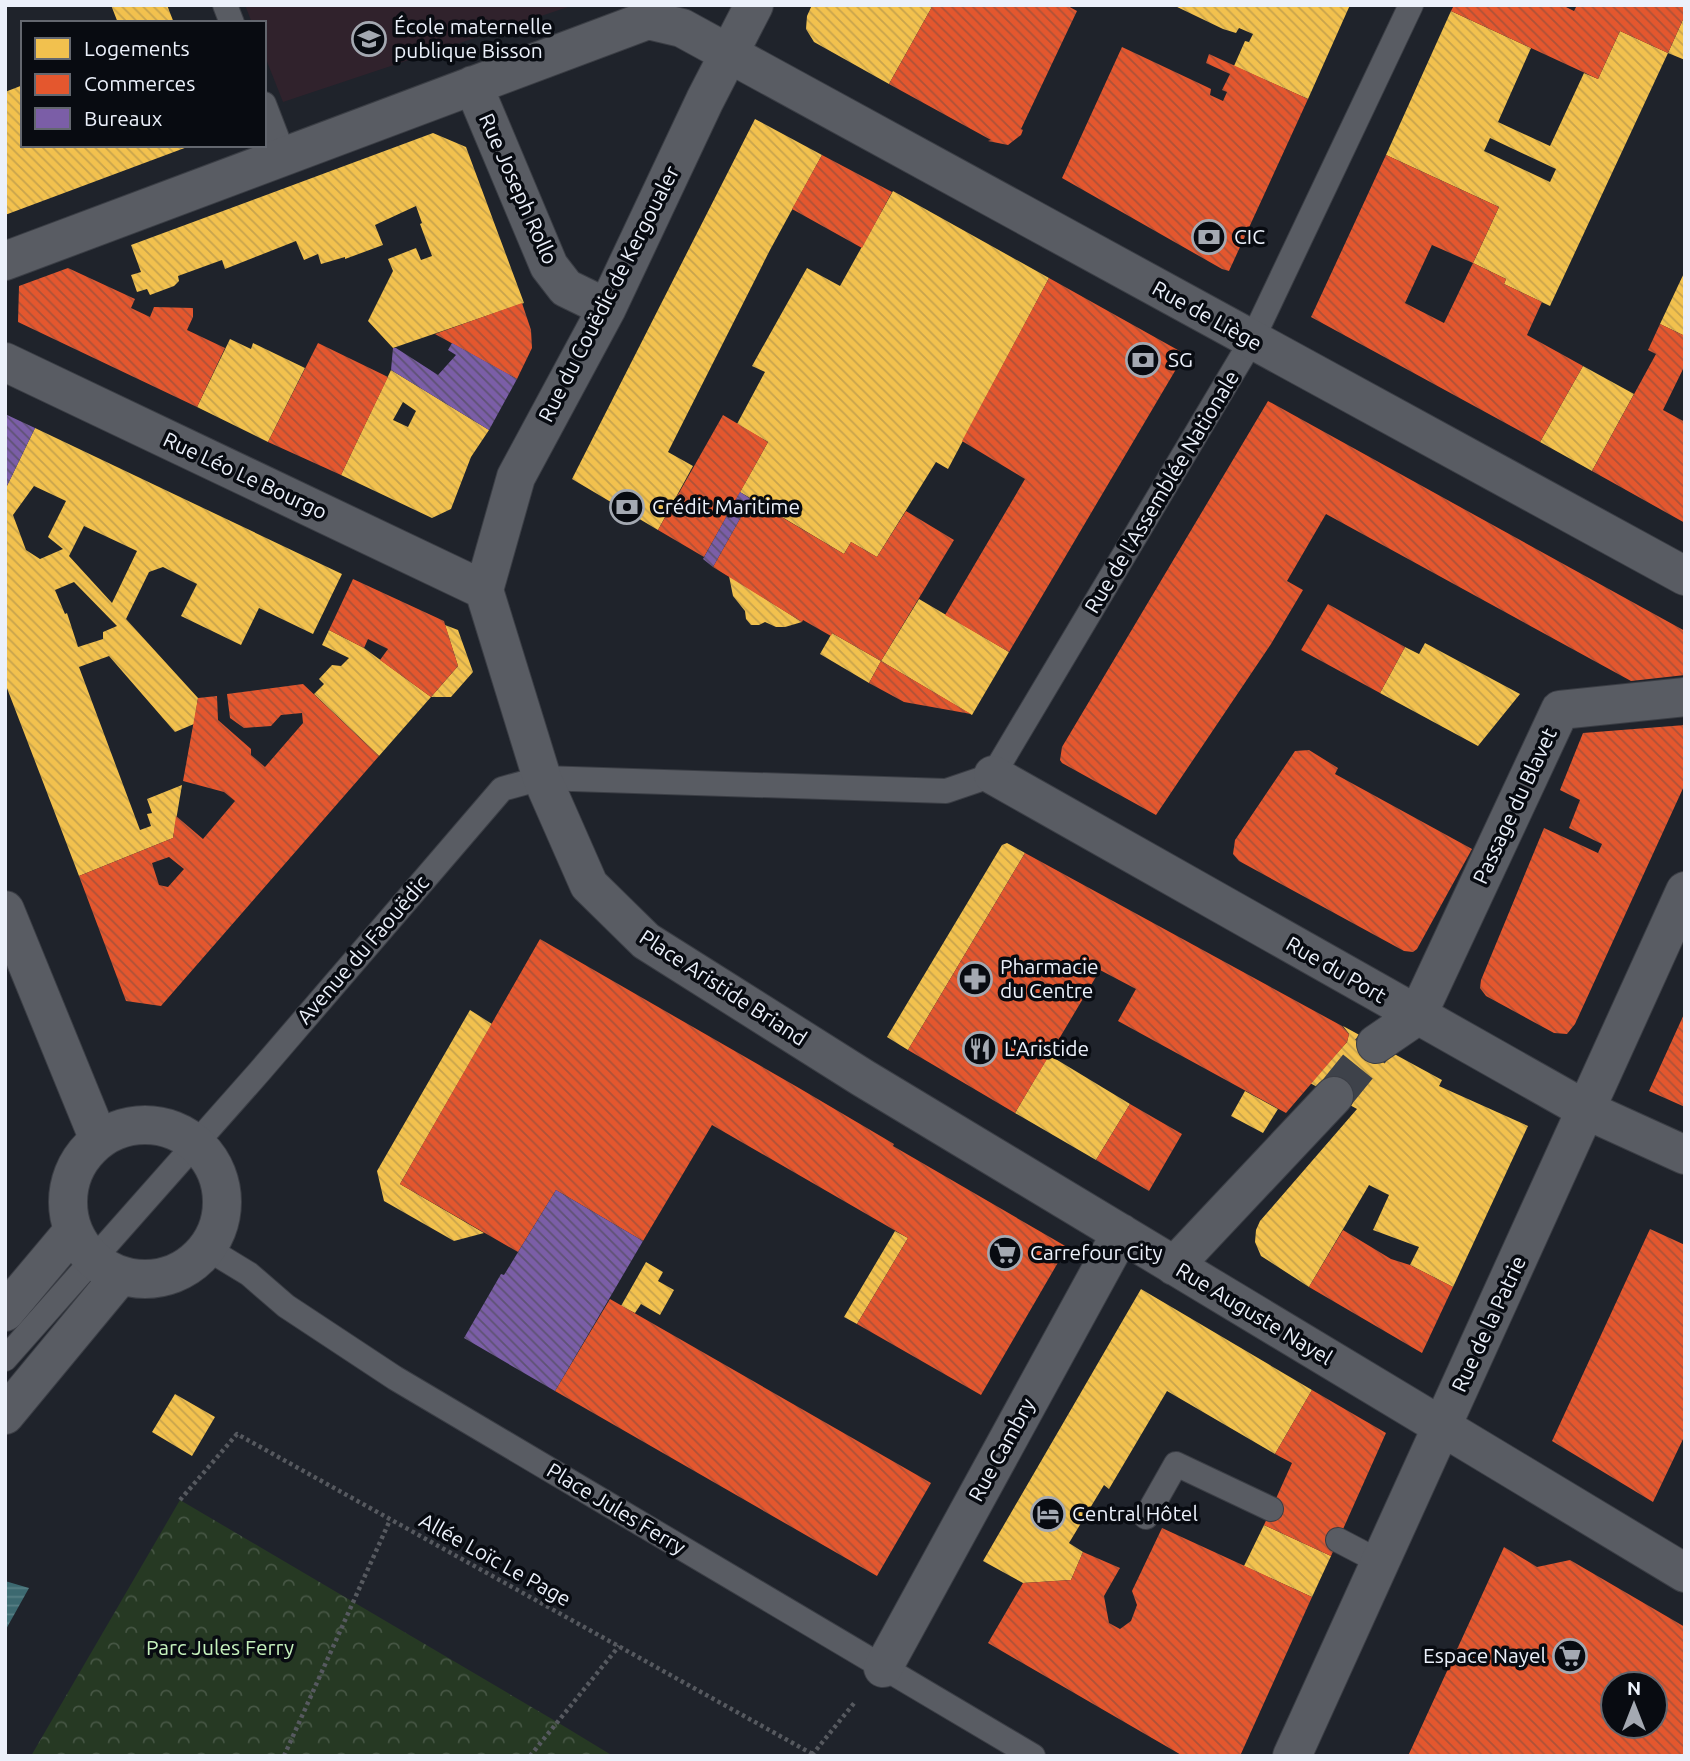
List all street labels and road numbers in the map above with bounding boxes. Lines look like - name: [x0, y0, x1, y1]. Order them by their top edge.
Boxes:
- street label: Rue Joseph Rollo: [475, 109, 563, 268]
- street label: Rue du Couëdic de Kergoualer: [533, 161, 683, 426]
- street label: Rue de Liège: [1149, 275, 1266, 355]
- street label: Rue de l'Assemblée Nationale: [1079, 366, 1243, 617]
- street label: Rue Léo Le Bourgo: [160, 427, 331, 524]
- street label: Passage du Blavet: [1467, 724, 1561, 887]
- street label: Avenue du Faouëdic: [291, 870, 433, 1028]
- street label: Place Aristide Briand: [636, 924, 812, 1050]
- street label: Rue du Port: [1282, 931, 1391, 1007]
- street label: Rue de la Patrie: [1446, 1252, 1530, 1395]
- street label: Rue Auguste Nayel: [1172, 1257, 1337, 1369]
- street label: Rue Cambry: [963, 1394, 1039, 1505]
- street label: Place Jules Ferry: [543, 1457, 690, 1559]
- street label: Allée Loïc Le Page: [416, 1508, 575, 1611]

